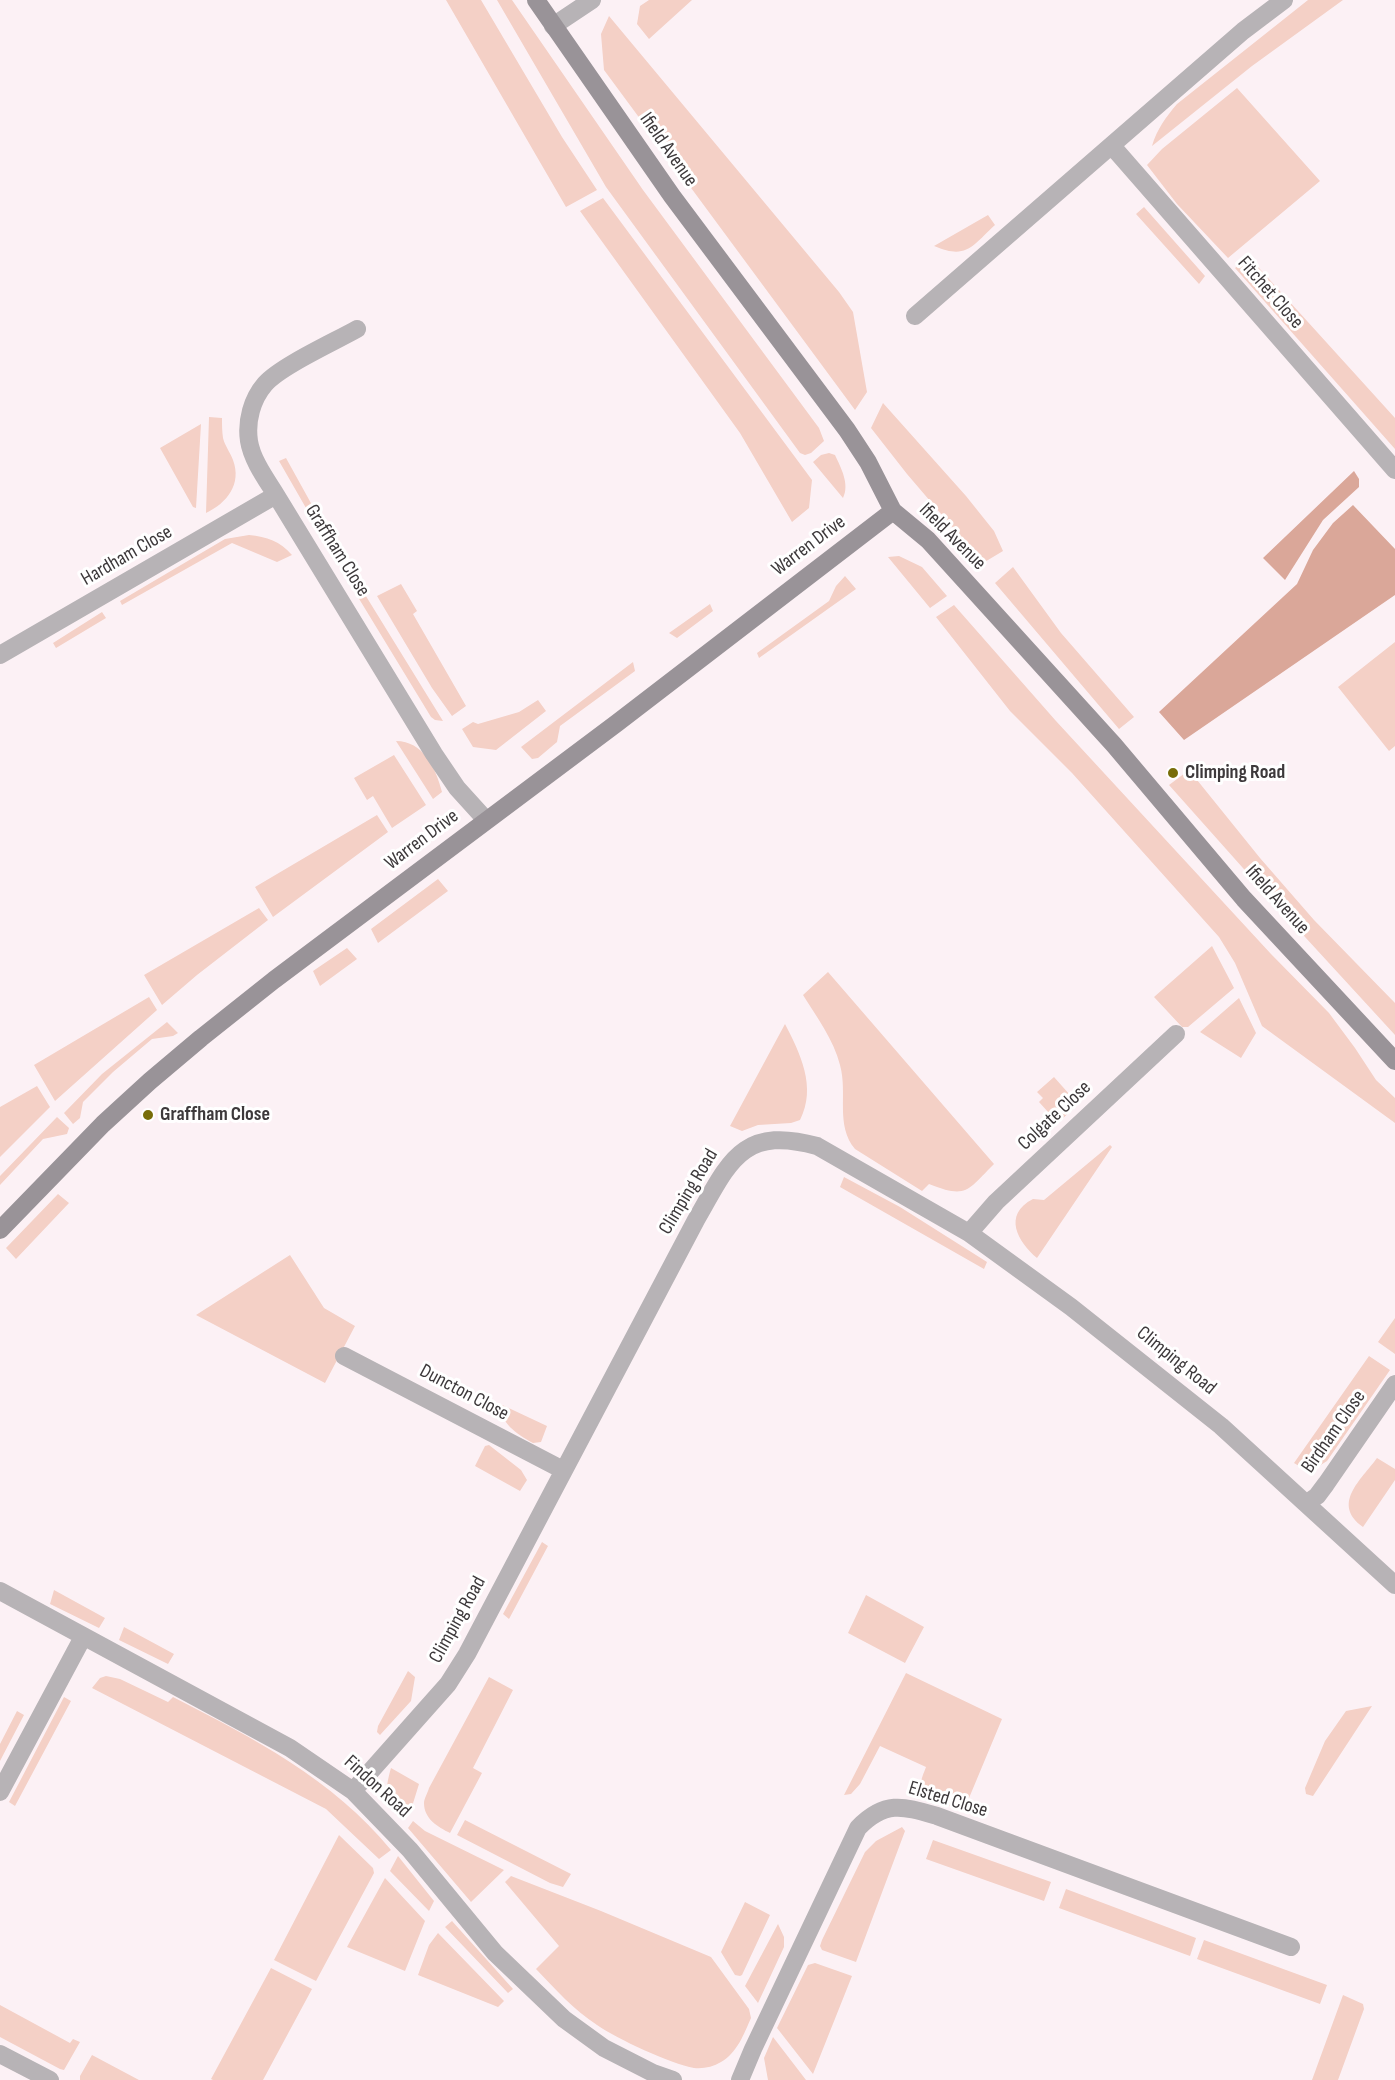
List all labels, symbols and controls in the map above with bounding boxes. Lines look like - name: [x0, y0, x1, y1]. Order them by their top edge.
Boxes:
- street label: Ifield Avenue: [634, 108, 702, 192]
- street label: Fitchet Close: [1232, 252, 1308, 334]
- street label: Ifield Avenue: [913, 498, 991, 576]
- street label: Graffham Close: [299, 501, 375, 601]
- street label: Warren Drive: [767, 511, 851, 581]
- street label: Hardham Close: [77, 520, 177, 592]
- place label: Climping Road: [1185, 761, 1285, 785]
- marker: Climping Road: [1166, 766, 1180, 780]
- street label: Warren Drive: [380, 805, 464, 875]
- street label: Ifield Avenue: [1240, 860, 1314, 940]
- street label: Colgate Close: [1014, 1076, 1096, 1156]
- place label: Graffham Close: [160, 1103, 270, 1127]
- marker: Graffham Close: [141, 1108, 155, 1122]
- street label: Climping Road: [654, 1145, 724, 1239]
- street label: Climping Road: [1131, 1322, 1221, 1400]
- street label: Duncton Close: [415, 1360, 513, 1426]
- street label: Birdham Close: [1297, 1386, 1371, 1478]
- street label: Climping Road: [424, 1572, 492, 1668]
- street label: Findon Road: [339, 1751, 415, 1823]
- street label: Elsted Close: [905, 1777, 991, 1823]

